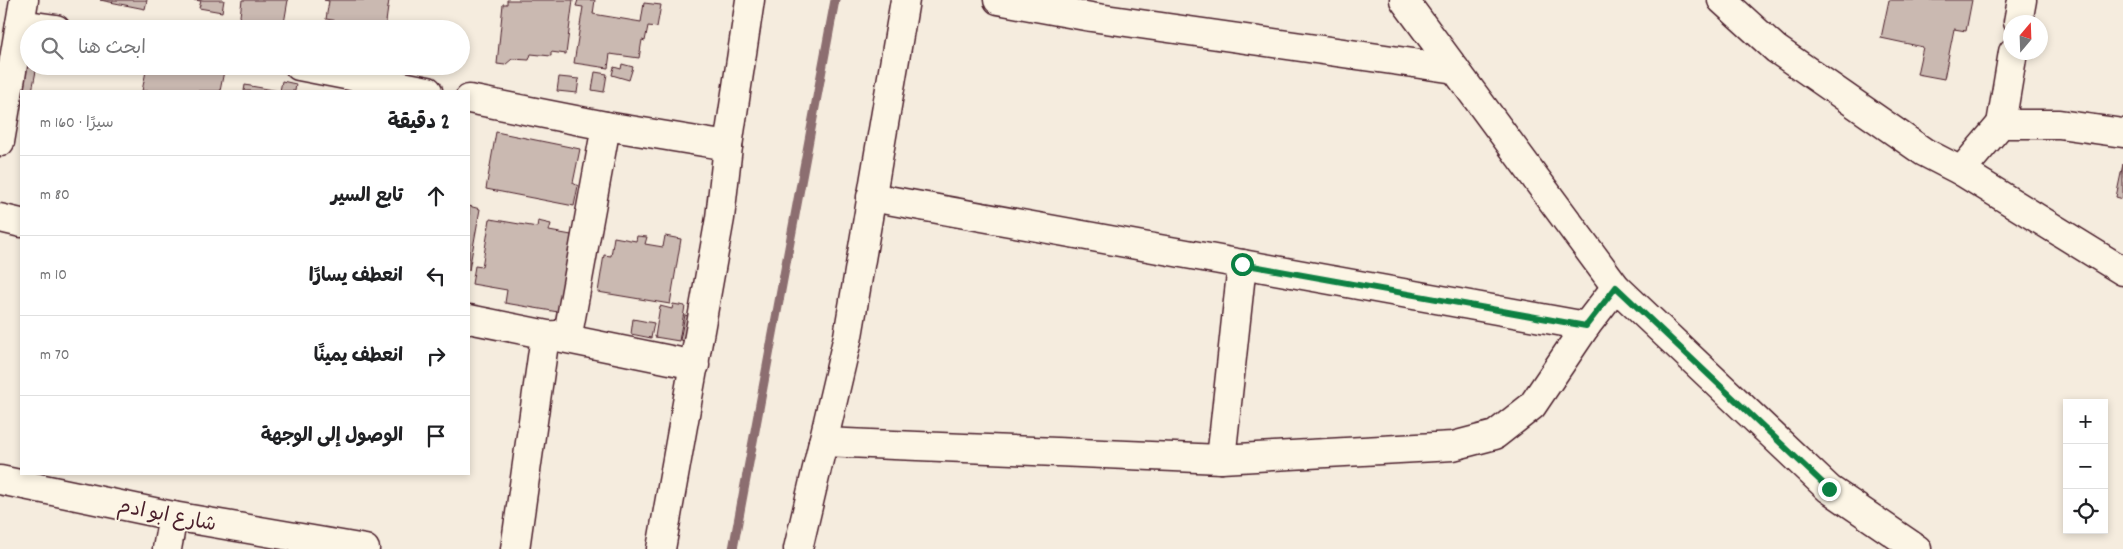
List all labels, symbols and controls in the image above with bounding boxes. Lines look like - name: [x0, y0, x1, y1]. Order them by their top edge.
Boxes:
- north arrow: [2003, 15, 2048, 60]
- search box: [20, 20, 470, 75]
- icon: search: [38, 34, 66, 62]
- text: ابحث هنا: [78, 36, 146, 63]
- text: 2 دقيقة: [388, 109, 450, 139]
- text: سيرًا · 160 m: [40, 112, 114, 135]
- icon: ahead: [422, 182, 450, 210]
- text: 80 m: [40, 184, 70, 207]
- text: تابع السير: [331, 184, 403, 211]
- route start: [1231, 253, 1254, 276]
- icon: left: [422, 262, 450, 290]
- text: 10 m: [40, 264, 67, 287]
- text: انعطف يسارًا: [309, 264, 403, 291]
- icon: right: [422, 342, 450, 370]
- text: 70 m: [40, 344, 70, 367]
- text: انعطف يمينًا: [314, 344, 403, 371]
- map controls: [2063, 399, 2108, 534]
- button: +: [2063, 399, 2108, 444]
- icon: arrive: [422, 422, 450, 450]
- text: الوصول إلى الوجهة: [261, 424, 403, 451]
- button: −: [2063, 444, 2108, 489]
- route end: [1818, 478, 1841, 501]
- button: locate: [2063, 489, 2108, 534]
- street label: شارع ابو ادم: [115, 494, 218, 540]

